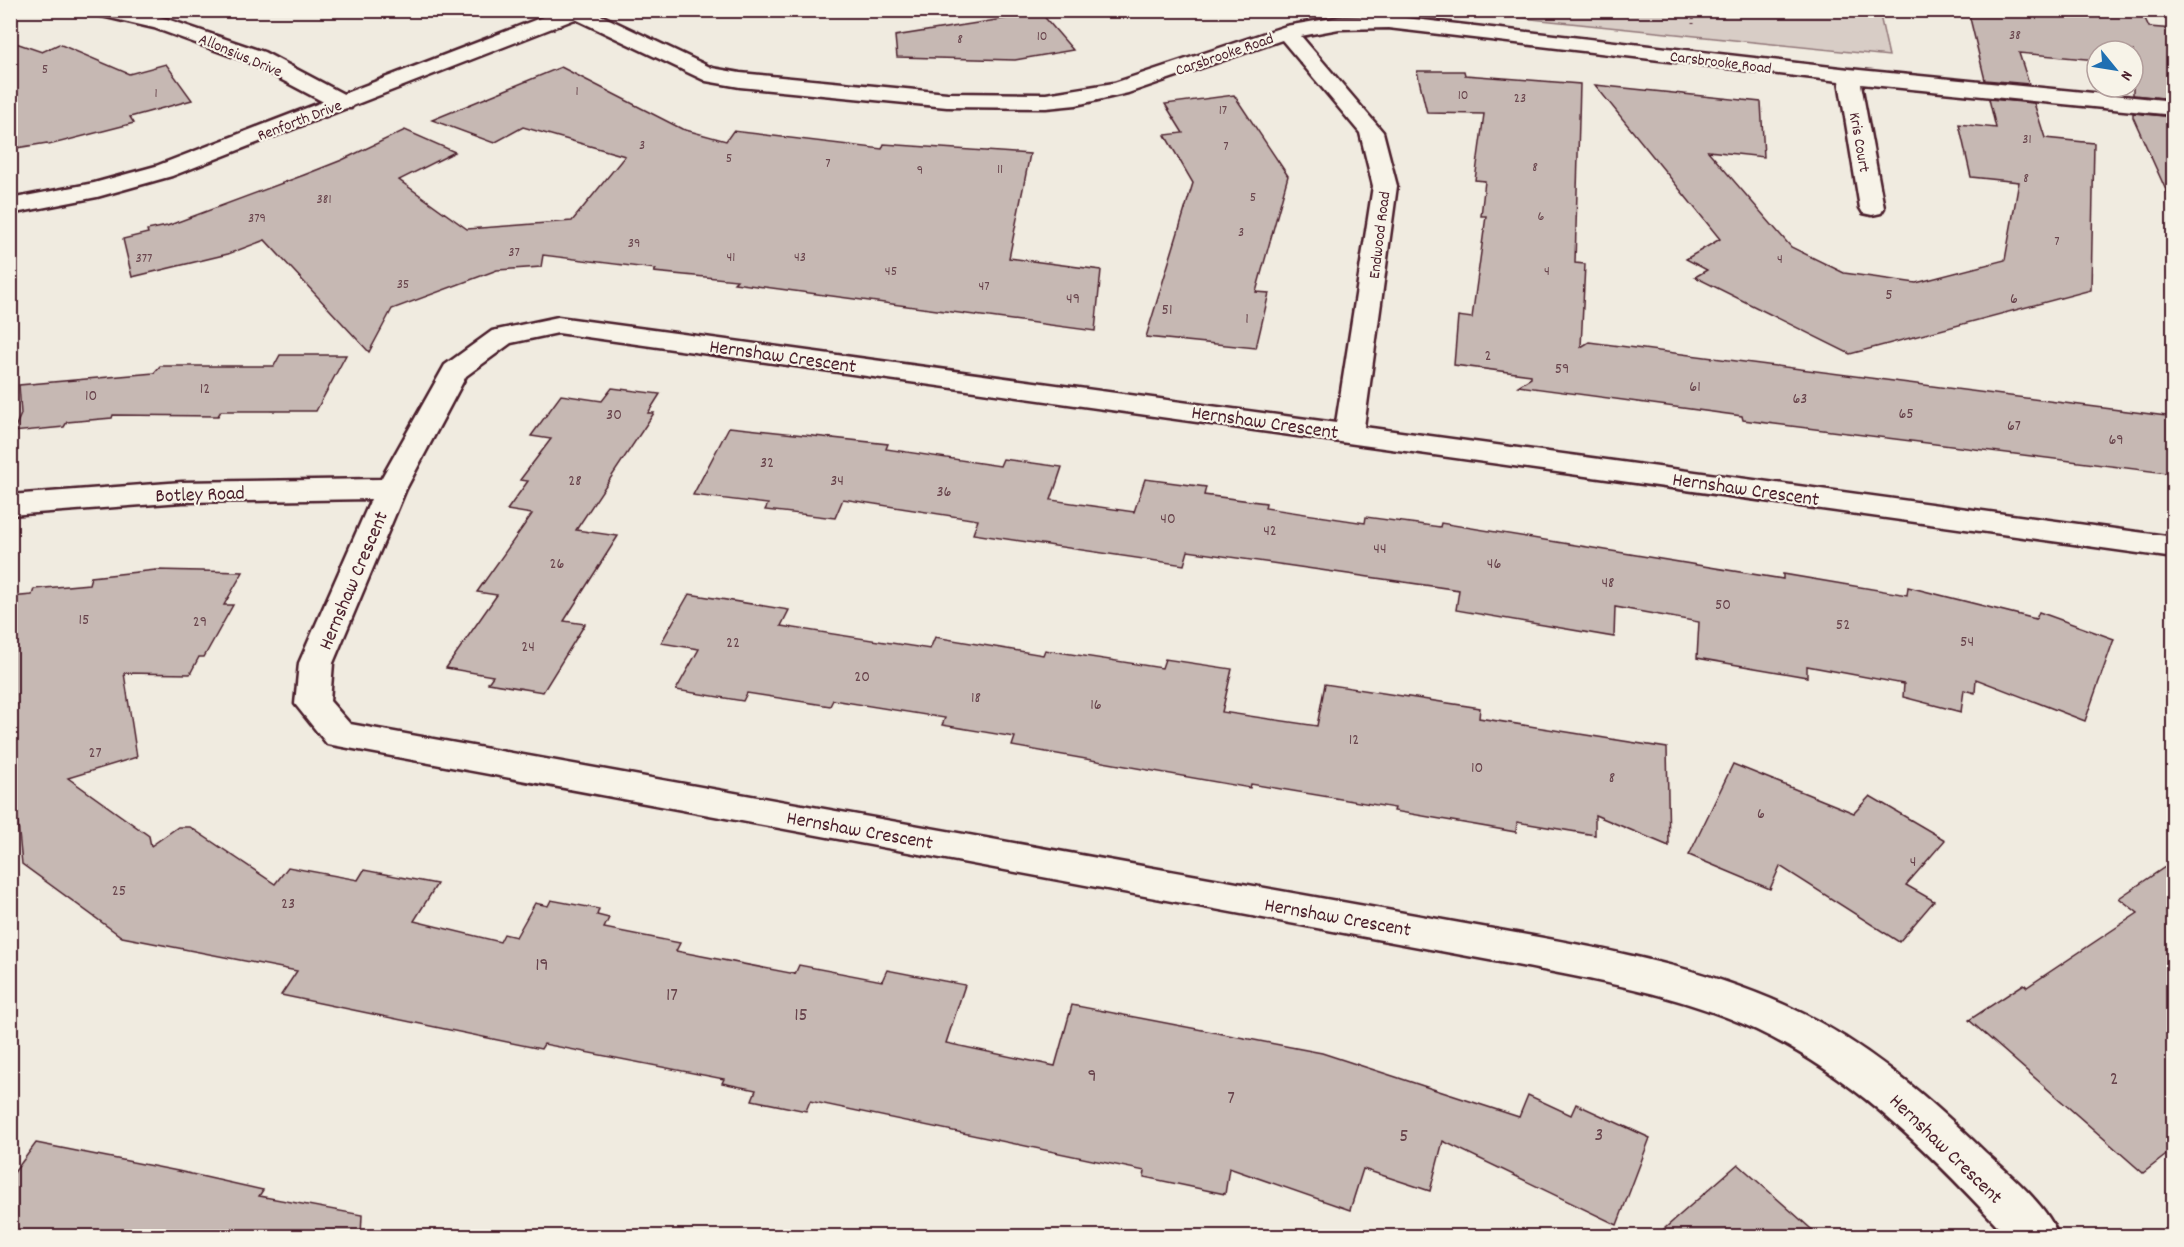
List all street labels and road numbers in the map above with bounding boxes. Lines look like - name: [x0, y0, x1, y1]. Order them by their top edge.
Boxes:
- street label: Allonsius Drive: [195, 28, 285, 84]
- street label: Carsbrooke Road: [1173, 28, 1277, 83]
- street label: Carsbrooke Road: [1668, 46, 1773, 81]
- street label: Renforth Drive: [254, 95, 345, 148]
- street label: Kris Court: [1842, 111, 1875, 174]
- street label: Endwood Road: [1364, 190, 1397, 280]
- street label: Hernshaw Crescent: [707, 334, 858, 382]
- street label: Hernshaw Crescent: [1189, 400, 1340, 448]
- street label: Hernshaw Crescent: [1670, 467, 1821, 515]
- street label: Botley Road: [155, 480, 245, 512]
- street label: Hernshaw Crescent: [313, 508, 397, 655]
- street label: Hernshaw Crescent: [784, 805, 935, 859]
- street label: Hernshaw Crescent: [1262, 892, 1413, 946]
- street label: Hernshaw Crescent: [1882, 1089, 2008, 1212]

